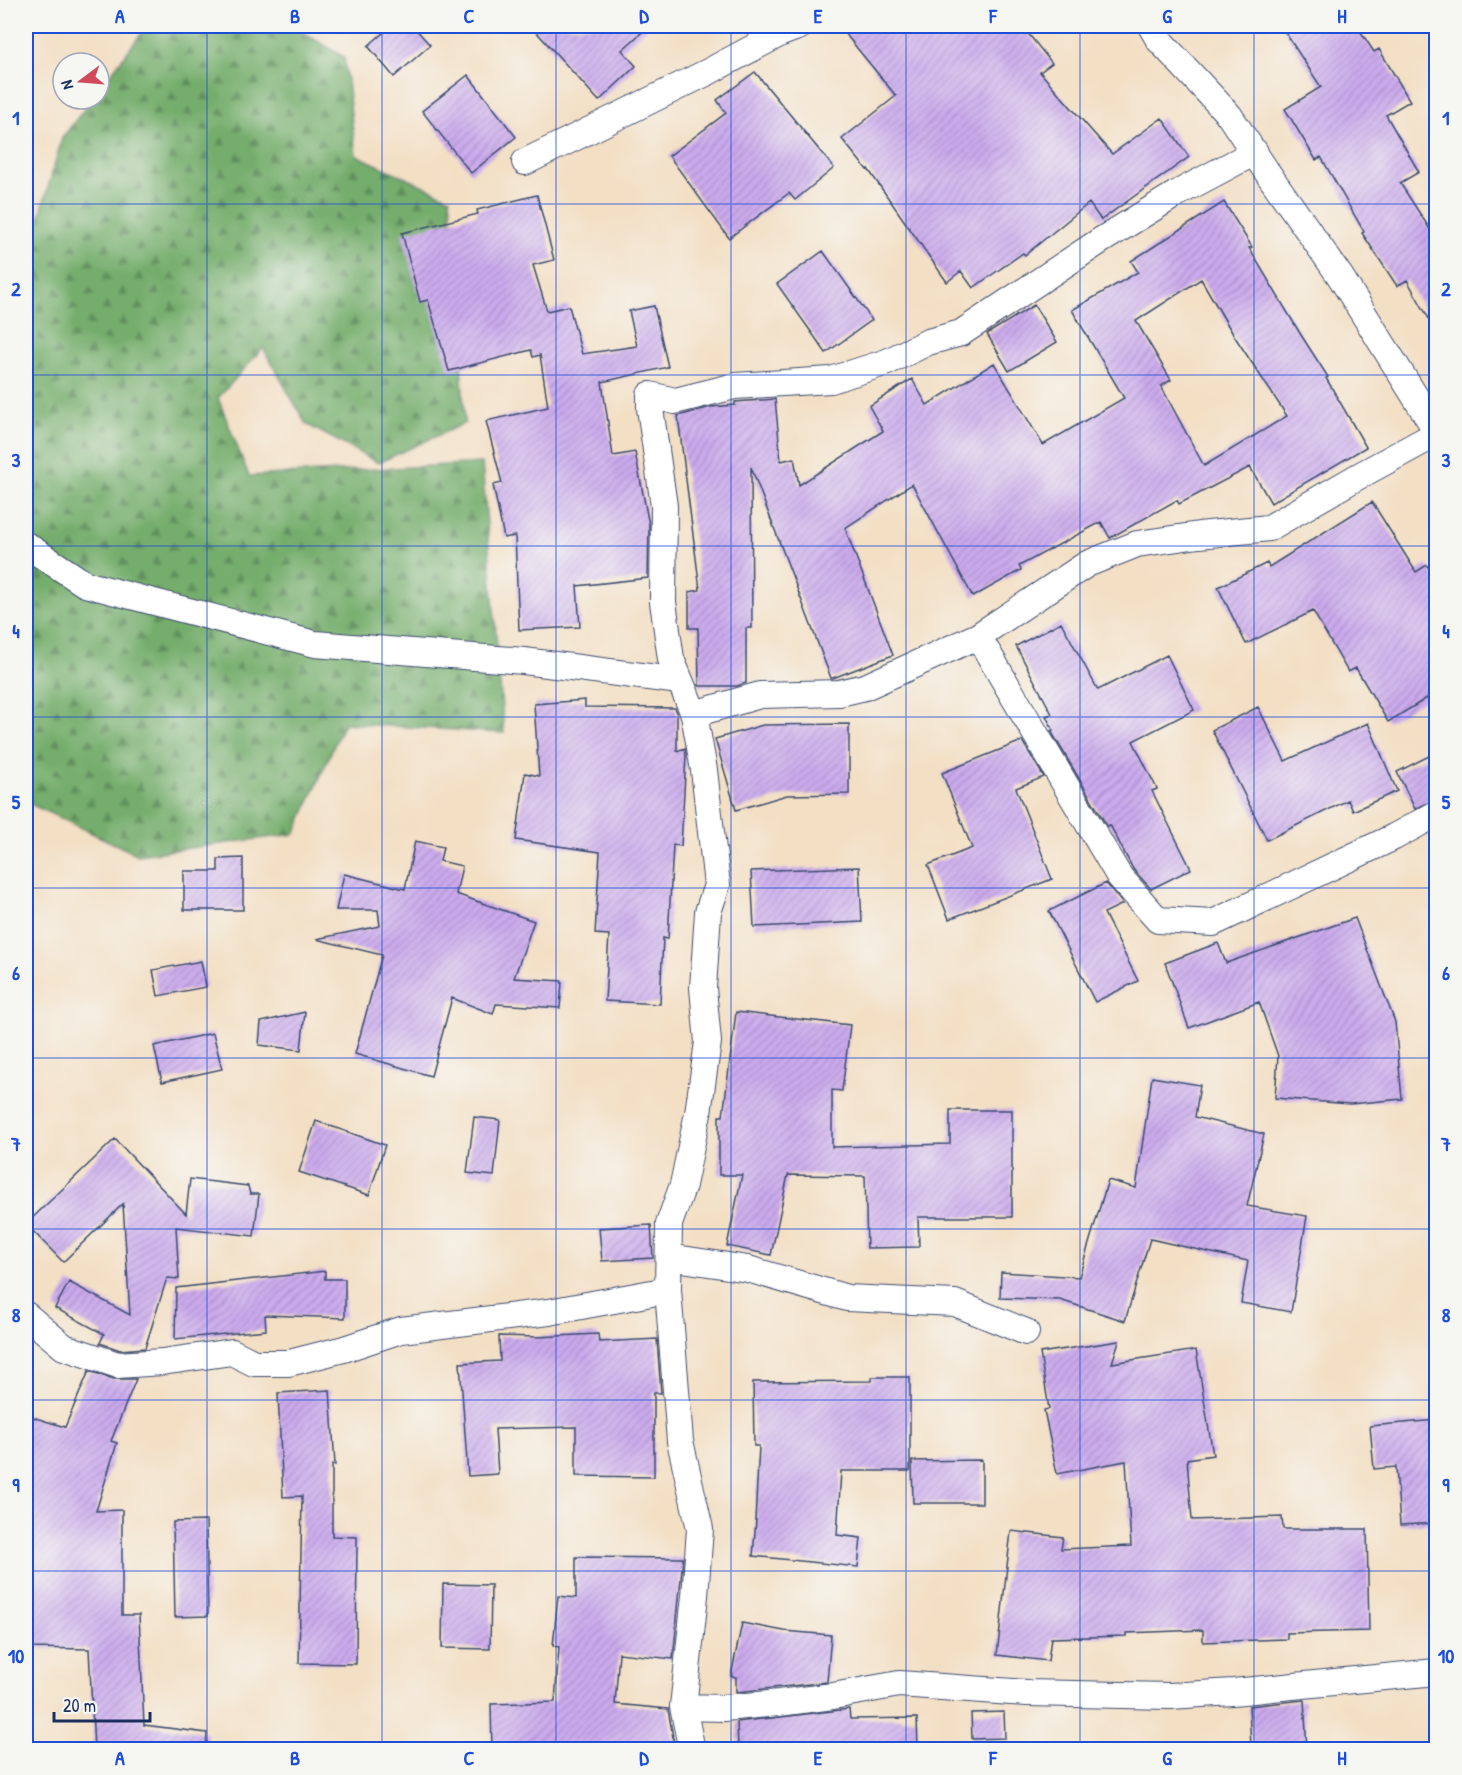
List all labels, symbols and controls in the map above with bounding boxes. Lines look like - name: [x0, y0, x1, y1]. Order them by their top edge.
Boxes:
- text: A: [115, 2, 125, 29]
- text: B: [290, 2, 300, 29]
- text: C: [464, 2, 475, 29]
- text: D: [639, 2, 649, 29]
- text: E: [814, 2, 823, 29]
- text: F: [988, 2, 998, 29]
- text: G: [1162, 2, 1172, 29]
- text: H: [1337, 2, 1347, 29]
- north arrow: [51, 51, 111, 111]
- text: N: [55, 78, 78, 92]
- text: 1: [12, 104, 20, 131]
- text: 1: [1442, 104, 1450, 131]
- text: 2: [11, 275, 21, 302]
- text: 2: [1441, 275, 1451, 302]
- text: 3: [12, 446, 21, 473]
- text: 3: [1442, 446, 1451, 473]
- text: 4: [12, 617, 20, 644]
- text: 4: [1442, 617, 1450, 644]
- text: 5: [12, 788, 21, 815]
- text: 5: [1442, 788, 1451, 815]
- text: 6: [12, 959, 20, 986]
- text: 6: [1442, 959, 1450, 986]
- text: 7: [10, 1130, 21, 1157]
- text: 7: [1440, 1130, 1451, 1157]
- text: 8: [12, 1301, 21, 1328]
- text: 8: [1442, 1301, 1451, 1328]
- text: 9: [12, 1471, 20, 1498]
- text: 9: [1442, 1471, 1450, 1498]
- text: 10: [8, 1642, 24, 1669]
- text: 10: [1438, 1642, 1454, 1669]
- scale bar: [54, 1685, 150, 1723]
- text: 20 m: [63, 1693, 96, 1718]
- text: A: [115, 1744, 125, 1771]
- text: B: [290, 1744, 300, 1771]
- text: C: [464, 1744, 475, 1771]
- text: D: [639, 1744, 649, 1771]
- text: E: [814, 1744, 823, 1771]
- text: F: [988, 1744, 998, 1771]
- text: G: [1162, 1744, 1172, 1771]
- text: H: [1337, 1744, 1347, 1771]

